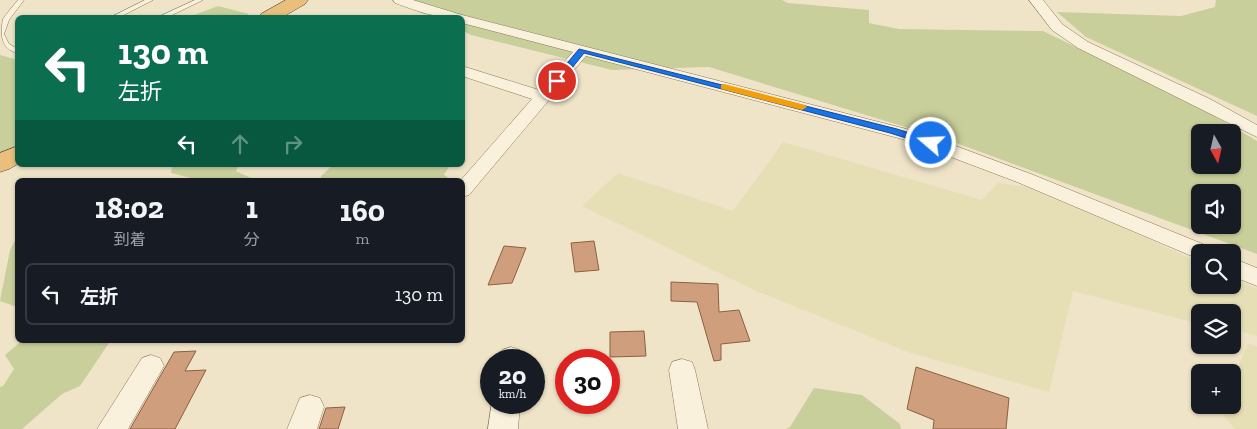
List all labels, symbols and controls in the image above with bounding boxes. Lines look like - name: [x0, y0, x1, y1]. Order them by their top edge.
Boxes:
- text: 130 m: [118, 31, 208, 73]
- icon: left: [35, 35, 100, 100]
- pin: [536, 60, 578, 102]
- icon: arrive: [543, 67, 571, 95]
- text: 左折: [118, 78, 162, 105]
- position arrow: [904, 116, 956, 168]
- north arrow: [1191, 124, 1241, 174]
- map controls: [1191, 124, 1241, 414]
- icon: left: [173, 130, 201, 158]
- icon: ahead: [226, 130, 254, 158]
- icon: right: [279, 130, 307, 158]
- button: sound: [1191, 184, 1241, 234]
- text: 18:02: [95, 190, 164, 226]
- text: 1: [246, 190, 258, 226]
- text: 160: [340, 193, 385, 229]
- text: m: [356, 229, 369, 248]
- text: 到着: [113, 230, 145, 249]
- text: 分: [244, 230, 260, 249]
- button: search: [1191, 244, 1241, 294]
- icon: left: [37, 280, 65, 308]
- text: 130 m: [395, 283, 443, 306]
- text: 左折: [80, 285, 118, 308]
- button: layers: [1191, 304, 1241, 354]
- speed limit sign: 30: [555, 349, 620, 414]
- text: 20: [499, 360, 526, 390]
- button: +: [1191, 364, 1241, 414]
- text: km/h: [499, 387, 526, 401]

